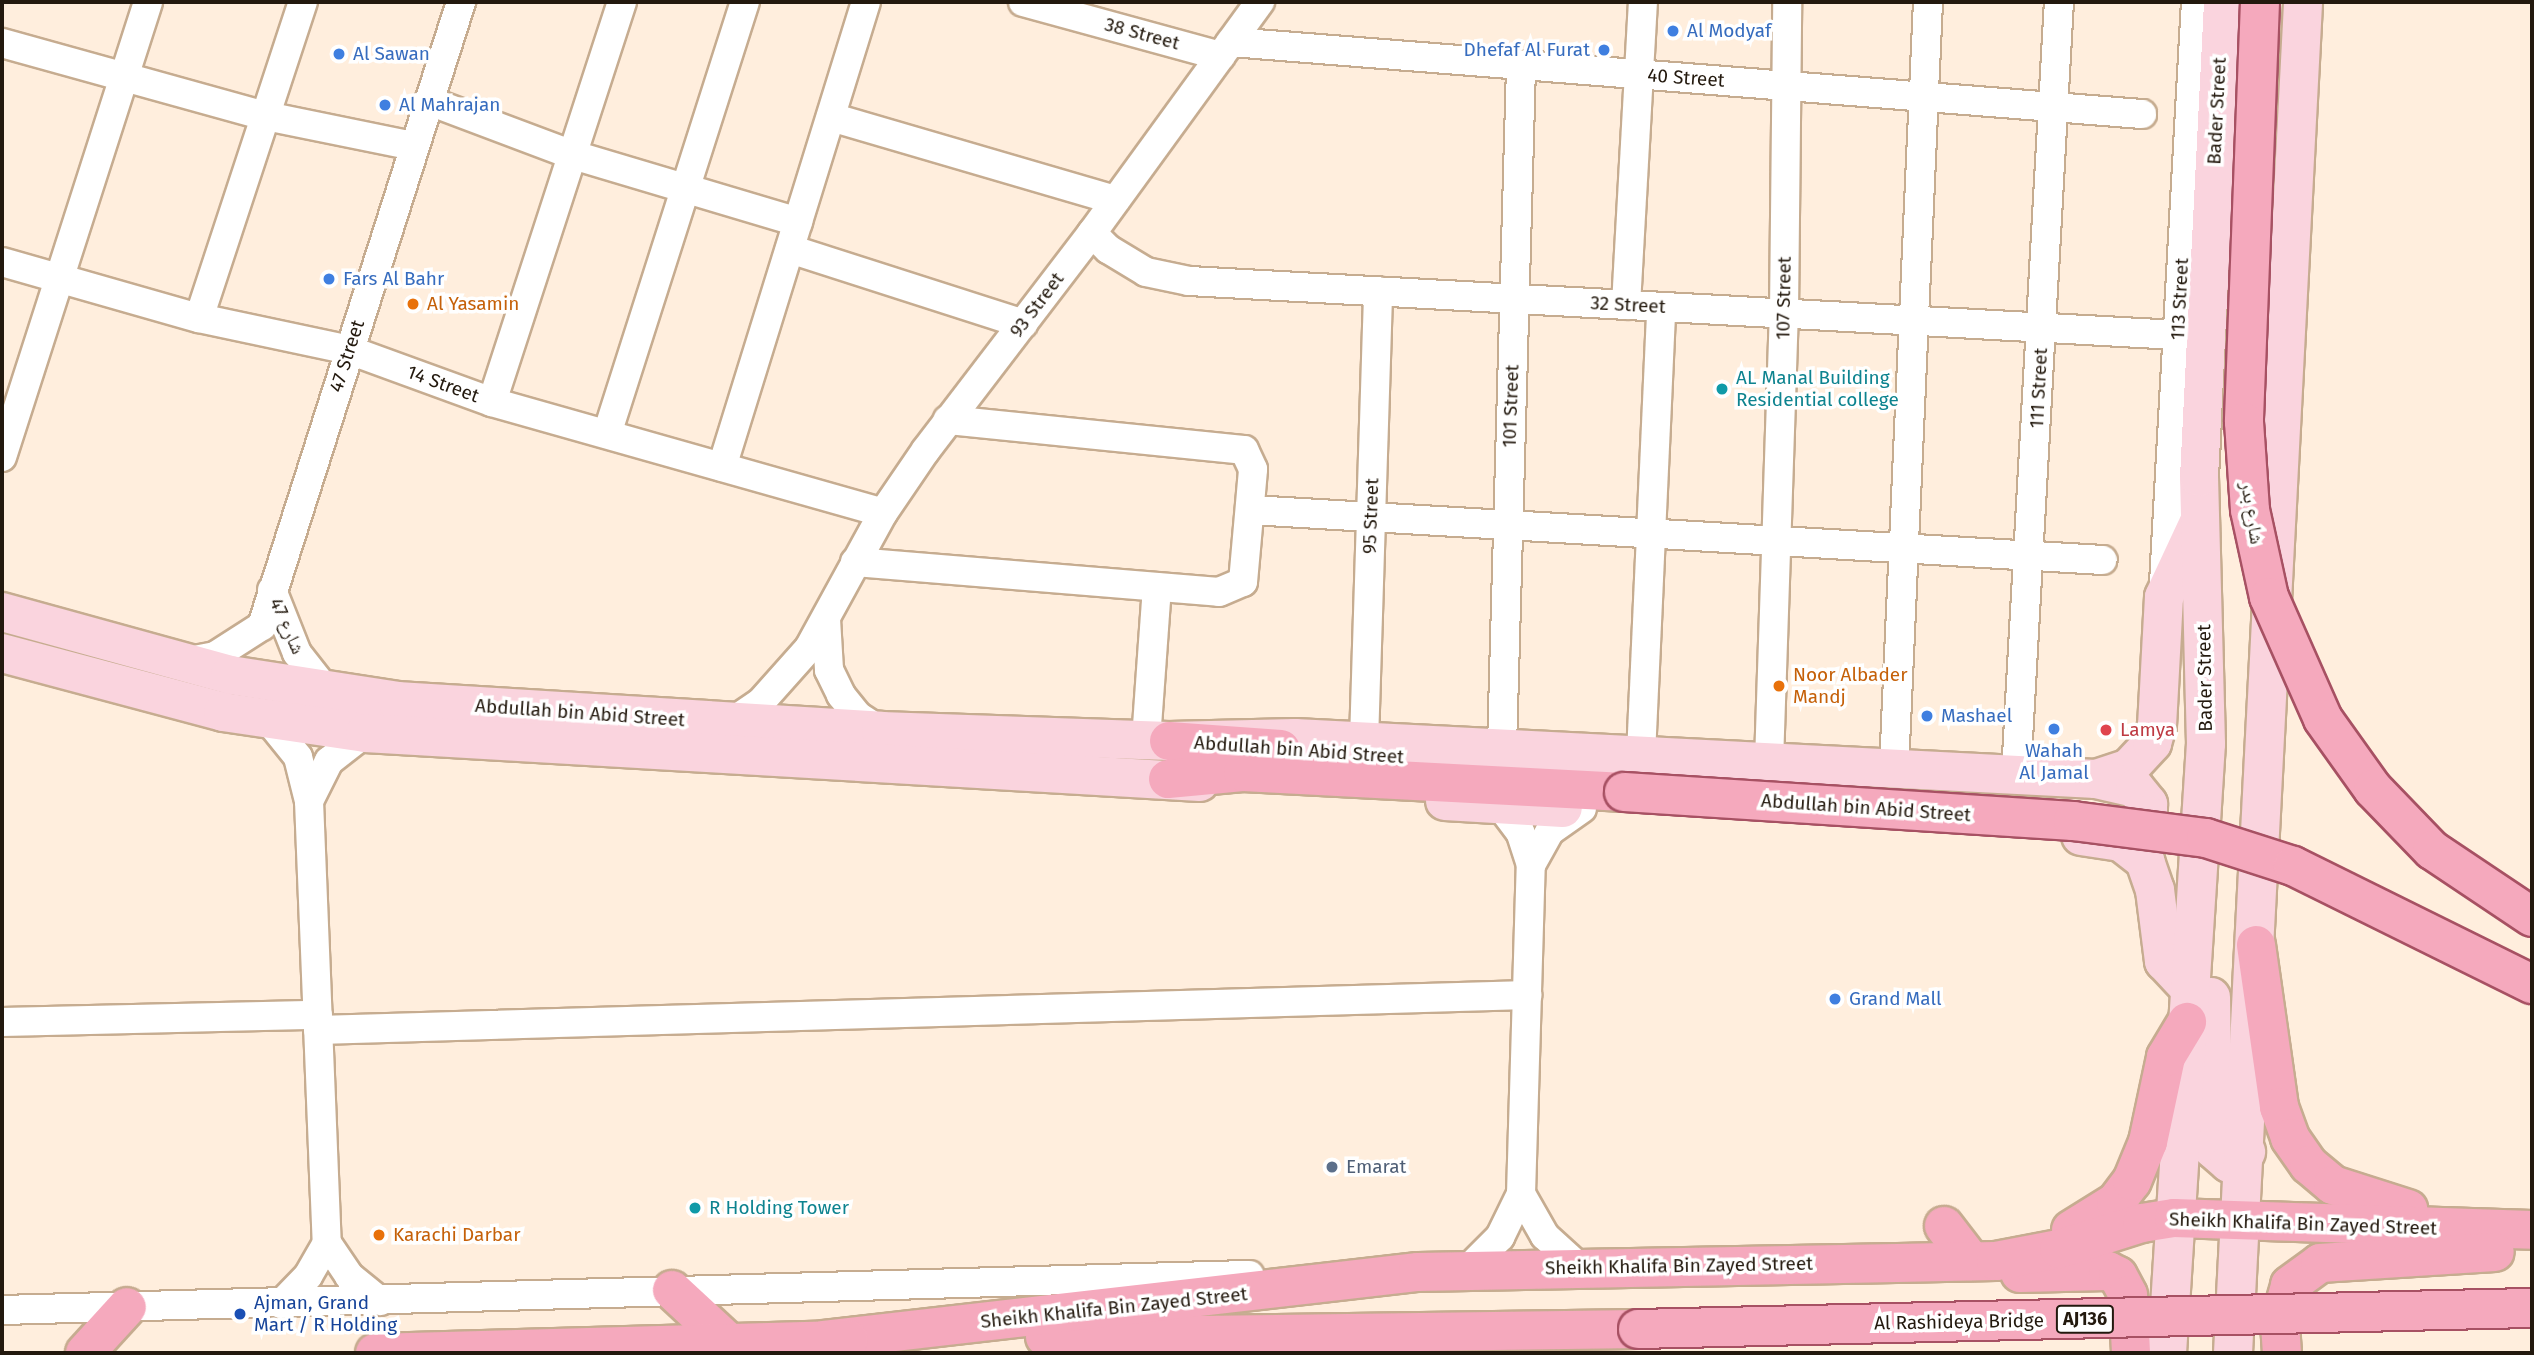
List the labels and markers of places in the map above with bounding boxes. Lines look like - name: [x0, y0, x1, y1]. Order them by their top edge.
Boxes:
- place label: Al Modyaf: [1687, 20, 1771, 42]
- marker: Al Modyaf: [1665, 23, 1681, 39]
- place label: Dhefaf Al Furat: [1464, 39, 1590, 61]
- marker: Dhefaf Al Furat: [1596, 42, 1612, 58]
- place label: Al Sawan: [353, 43, 430, 65]
- marker: Al Sawan: [331, 46, 347, 62]
- place label: Al Mahrajan: [399, 94, 500, 116]
- marker: Al Mahrajan: [377, 97, 393, 113]
- place label: Fars Al Bahr: [343, 268, 444, 290]
- marker: Fars Al Bahr: [321, 271, 337, 287]
- place label: Al Yasamin: [427, 293, 519, 315]
- marker: Al Yasamin: [405, 296, 421, 312]
- place label: AL Manal Building Residential college: [1736, 367, 1899, 411]
- marker: AL Manal Building Residential college: [1714, 381, 1730, 397]
- place label: Noor Albader Mandj: [1793, 664, 1907, 708]
- marker: Noor Albader Mandj: [1771, 678, 1787, 694]
- place label: Mashael: [1941, 705, 2012, 727]
- marker: Mashael: [1919, 708, 1935, 724]
- place label: Lamya: [2120, 719, 2175, 741]
- marker: Wahah Al Jamal: [2046, 721, 2062, 737]
- marker: Lamya: [2098, 722, 2114, 738]
- place label: Wahah Al Jamal: [2019, 740, 2089, 784]
- place label: Grand Mall: [1849, 988, 1942, 1010]
- marker: Grand Mall: [1827, 991, 1843, 1007]
- place label: Emarat: [1346, 1156, 1406, 1178]
- marker: Emarat: [1324, 1159, 1340, 1175]
- place label: R Holding Tower: [709, 1197, 849, 1219]
- marker: R Holding Tower: [687, 1200, 703, 1216]
- place label: Karachi Darbar: [393, 1224, 520, 1246]
- marker: Karachi Darbar: [371, 1227, 387, 1243]
- place label: Ajman, Grand Mart / R Holding: [254, 1292, 397, 1336]
- marker: Ajman, Grand Mart / R Holding: [232, 1306, 248, 1322]

